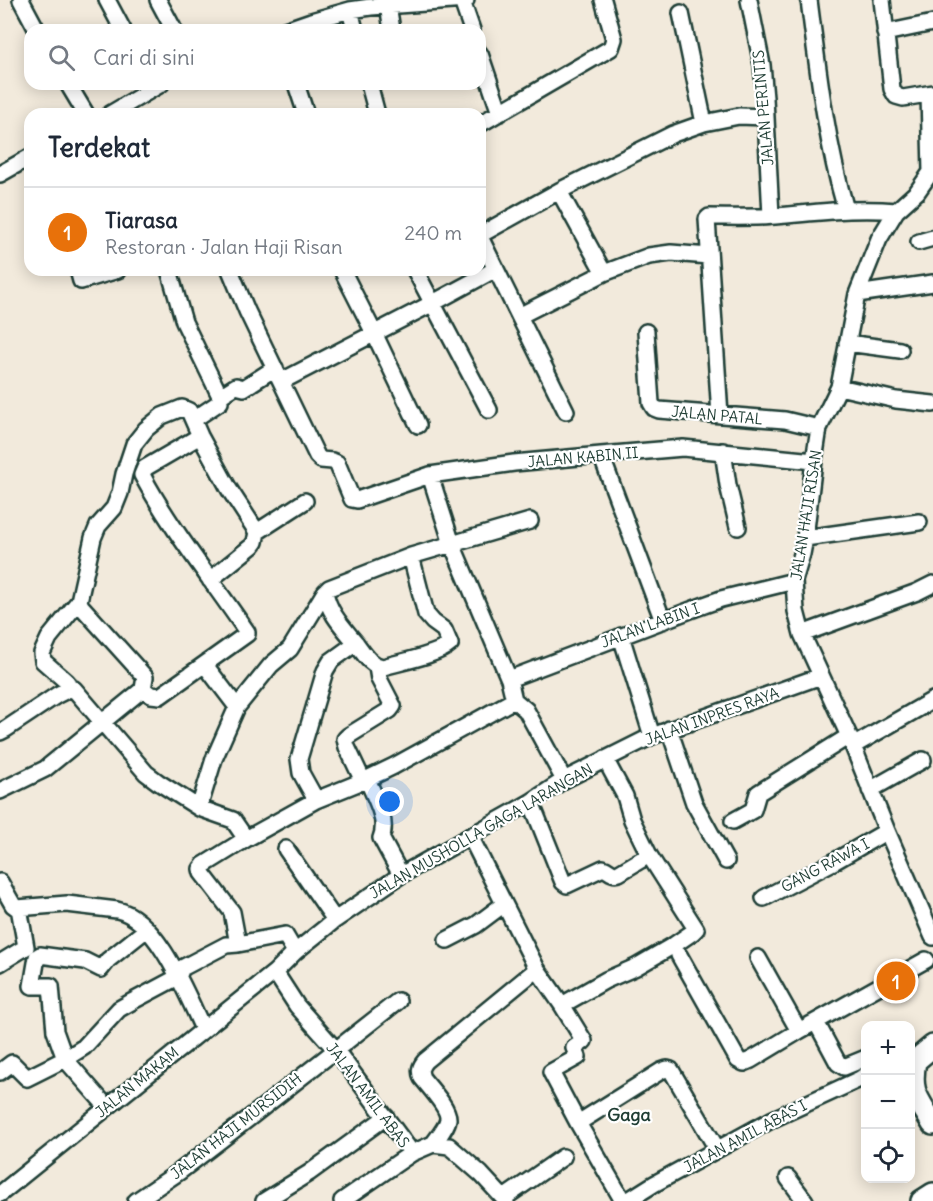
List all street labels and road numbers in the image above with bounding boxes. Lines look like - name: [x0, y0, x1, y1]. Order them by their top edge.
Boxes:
- street label: JALAN PERINTIS: [748, 49, 778, 167]
- street label: JALAN PATAL: [671, 402, 763, 428]
- street label: JALAN KABIN II: [527, 443, 639, 471]
- street label: JALAN HAJI RISAN: [786, 448, 826, 582]
- street label: JALAN LABIN I: [598, 598, 702, 652]
- street label: JALAN INPRES RAYA: [642, 683, 782, 749]
- street label: JALAN MUSHOLLA GAGA LARANGAN: [366, 759, 596, 903]
- street label: GANG RAWA I: [778, 834, 872, 896]
- street label: JALAN AMIL ABAS: [322, 1039, 414, 1151]
- street label: JALAN MAKAM: [91, 1043, 183, 1121]
- street label: JALAN HAJI MURSIDIH: [166, 1069, 306, 1183]
- street label: JALAN AMIL ABAS I: [680, 1096, 810, 1176]

